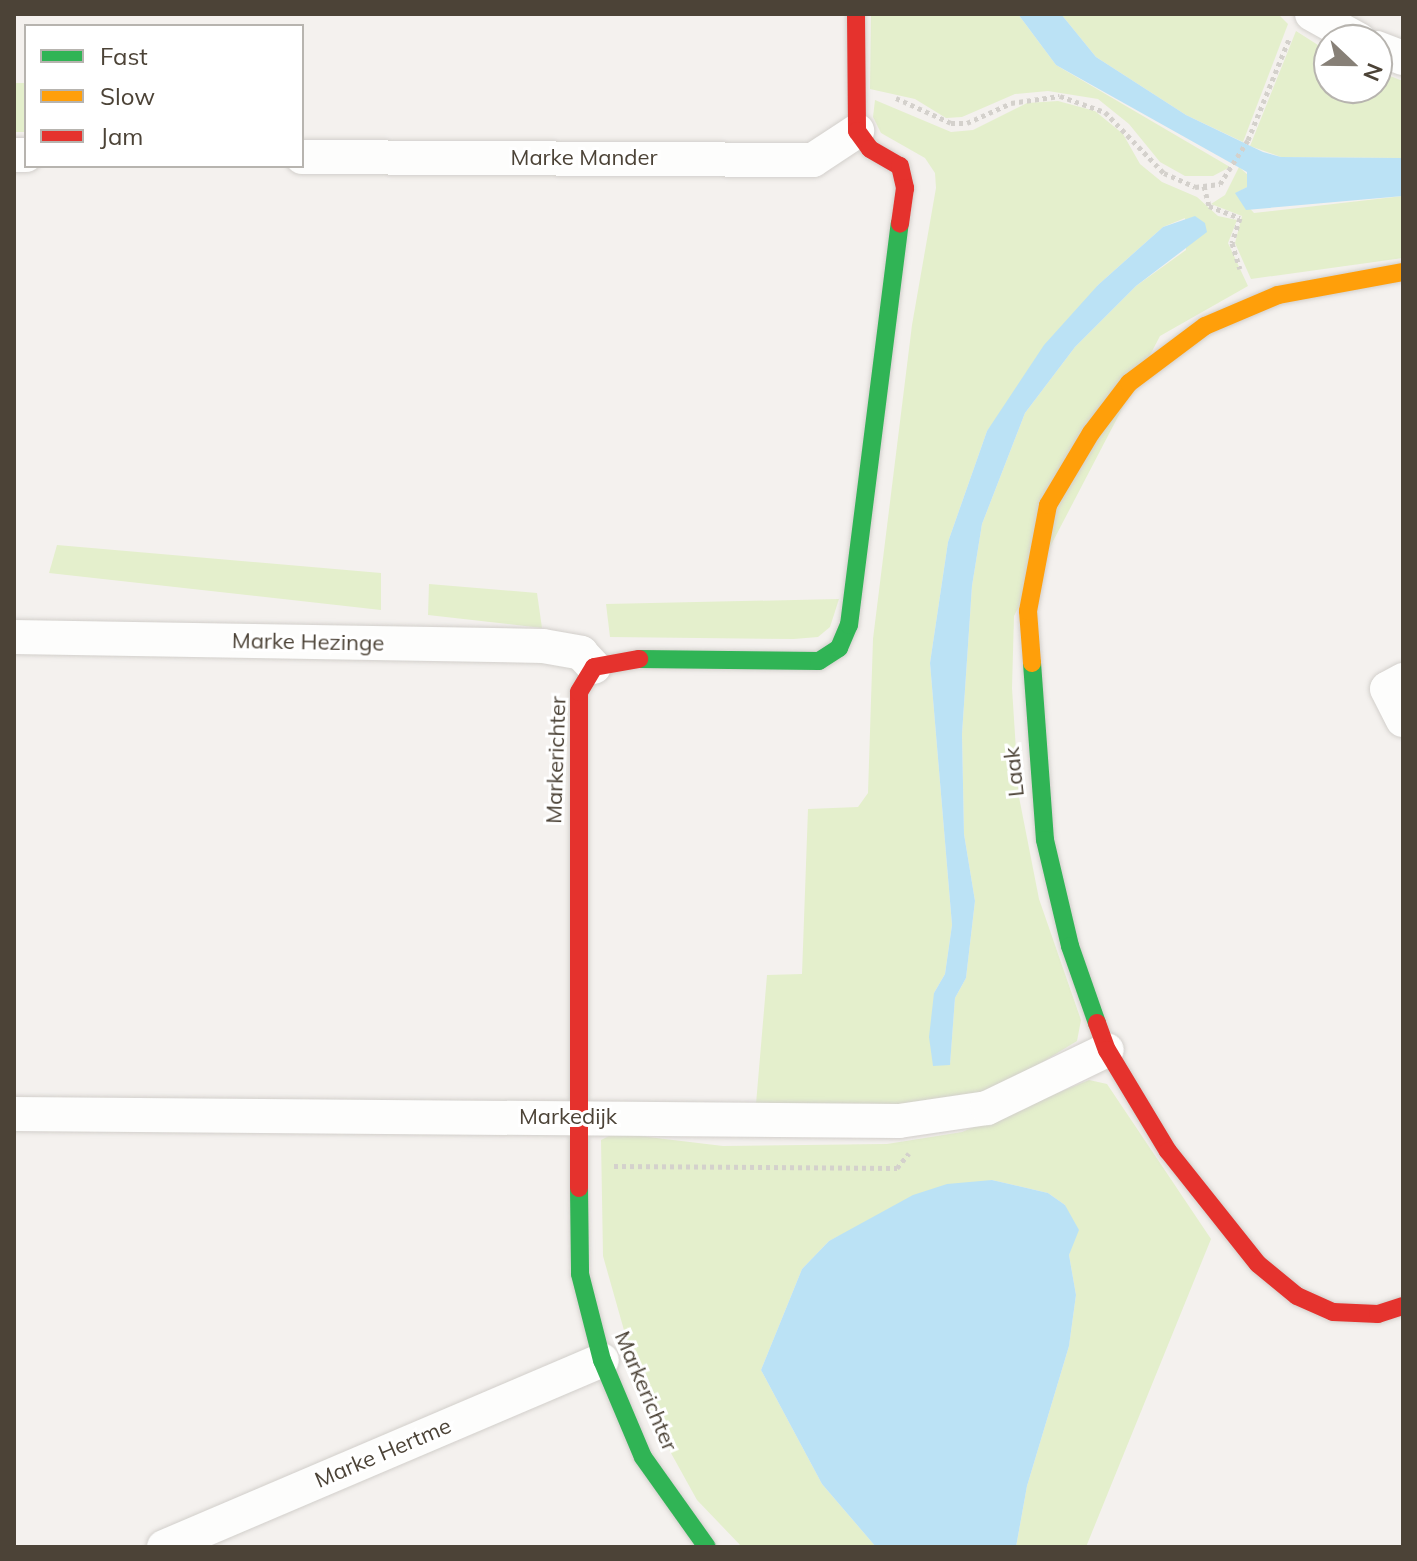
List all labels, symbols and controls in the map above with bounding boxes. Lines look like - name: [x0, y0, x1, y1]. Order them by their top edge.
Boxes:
- legend: [24, 24, 304, 168]
- north arrow: [1313, 24, 1393, 104]
- text: Fast: [100, 41, 148, 71]
- text: N: [1357, 59, 1389, 85]
- text: Slow: [100, 81, 155, 111]
- text: Jam: [100, 121, 143, 151]
- street label: Marke Mander: [511, 145, 657, 171]
- street label: Marke Hezinge: [232, 627, 384, 657]
- street label: Markerichter: [541, 696, 571, 824]
- street label: Laak: [998, 746, 1030, 798]
- street label: Markedijk: [519, 1104, 617, 1130]
- street label: Markerichter: [609, 1327, 683, 1455]
- street label: Marke Hertme: [311, 1412, 455, 1494]

